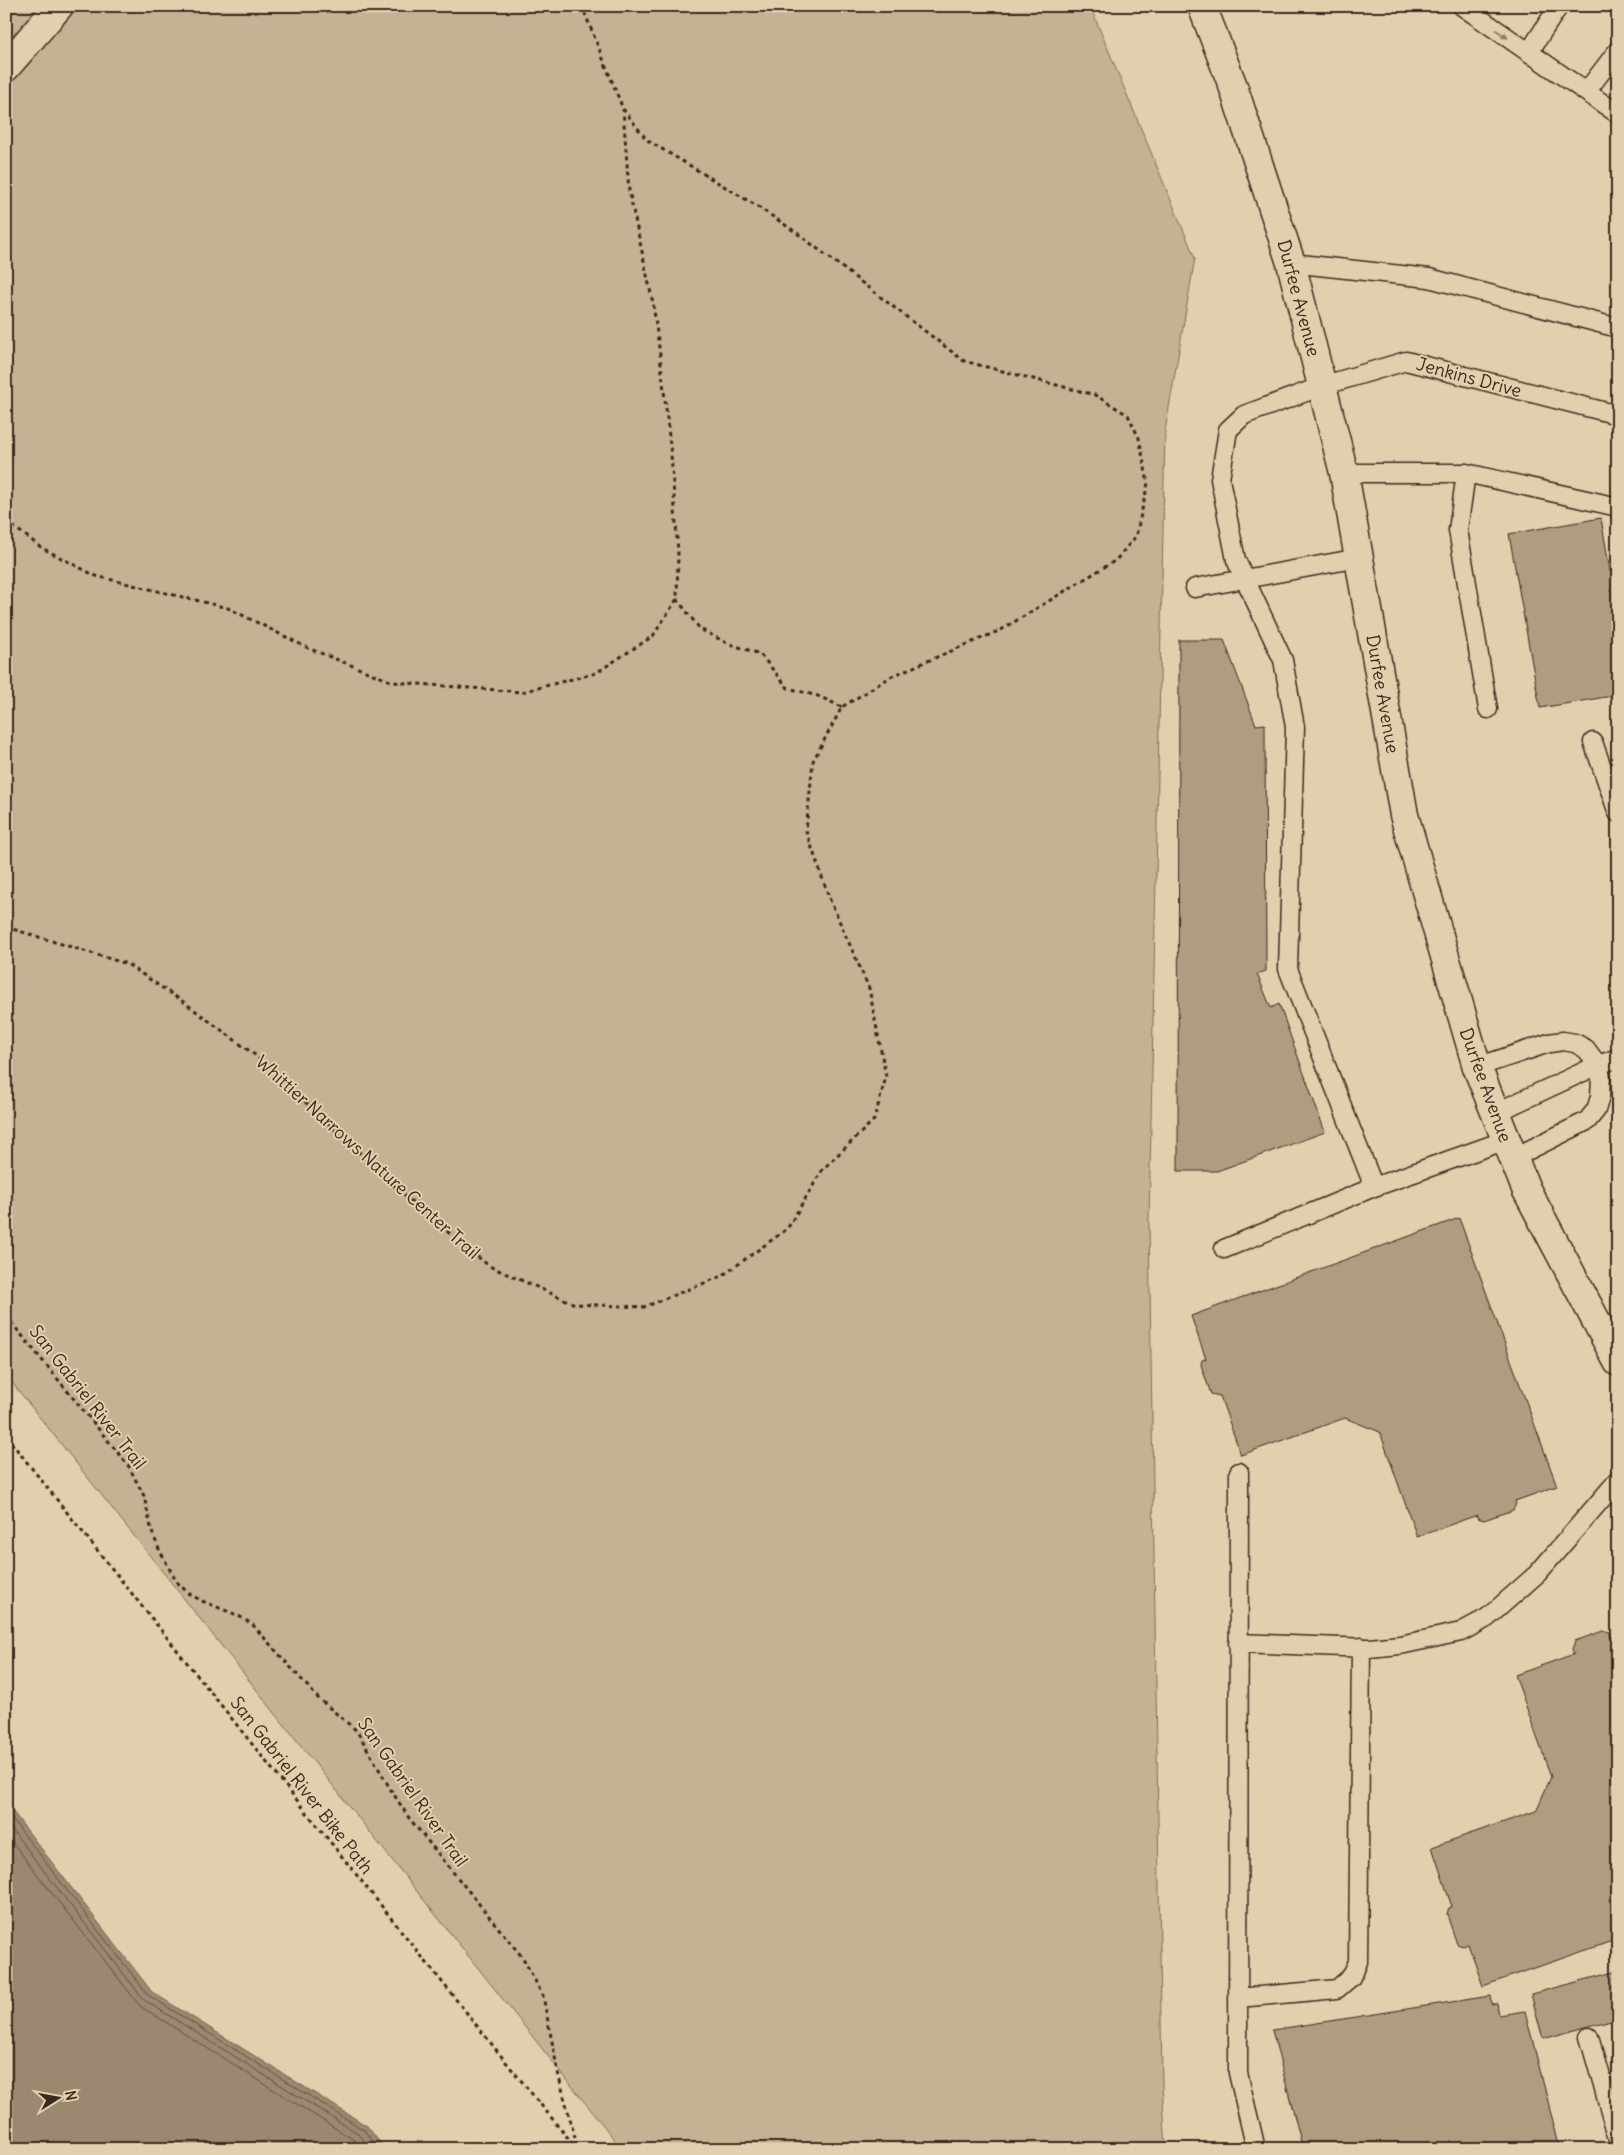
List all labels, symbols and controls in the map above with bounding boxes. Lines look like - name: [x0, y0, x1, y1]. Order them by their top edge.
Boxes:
- one-way arrow: [1495, 29, 1509, 39]
- street label: Durfee Avenue: [1272, 237, 1326, 359]
- street label: Jenkins Drive: [1414, 352, 1524, 402]
- street label: Durfee Avenue: [1361, 633, 1405, 755]
- street label: Durfee Avenue: [1455, 1025, 1517, 1145]
- street label: Whittier Narrows Nature Center Trail: [251, 1050, 485, 1264]
- street label: San Gabriel River Trail: [25, 1320, 151, 1474]
- street label: San Gabriel River Bike Path: [225, 1692, 379, 1878]
- street label: San Gabriel River Trail: [353, 1713, 473, 1871]
- north arrow: [32, 2072, 82, 2122]
- text: N: [61, 2089, 81, 2102]

